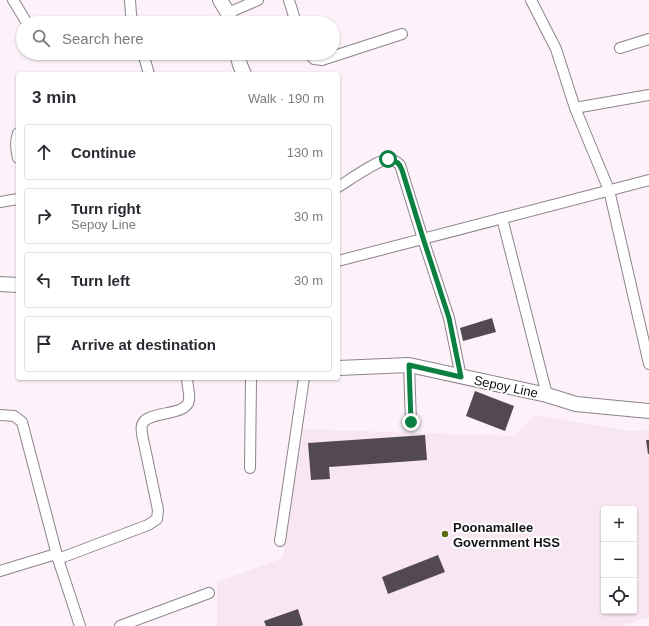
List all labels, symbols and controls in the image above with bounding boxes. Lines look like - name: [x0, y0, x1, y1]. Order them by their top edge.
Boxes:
- search box: [16, 16, 340, 60]
- icon: search: [30, 27, 52, 49]
- text: Search here: [62, 30, 144, 47]
- text: 3 min: [32, 88, 76, 107]
- text: Walk · 190 m: [248, 91, 324, 106]
- icon: ahead: [33, 141, 55, 163]
- text: Continue: [71, 144, 136, 161]
- text: 130 m: [287, 145, 323, 160]
- route start: [379, 150, 397, 168]
- text: Turn right: [71, 200, 141, 217]
- icon: right: [33, 205, 55, 227]
- text: 30 m: [294, 209, 323, 224]
- text: Sepoy Line: [71, 217, 136, 232]
- icon: left: [33, 269, 55, 291]
- text: Turn left: [71, 272, 130, 289]
- text: 30 m: [294, 273, 323, 288]
- icon: arrive: [33, 333, 55, 355]
- text: Arrive at destination: [71, 336, 216, 353]
- street label: Sepoy Line: [473, 372, 539, 401]
- route end: [402, 413, 420, 431]
- map controls: [601, 506, 637, 614]
- button: +: [601, 506, 637, 542]
- place label: Poonamallee Government HSS: [453, 520, 560, 550]
- marker: Poonamallee Government HSS: [440, 529, 450, 539]
- button: −: [601, 542, 637, 578]
- button: locate: [601, 578, 637, 614]

